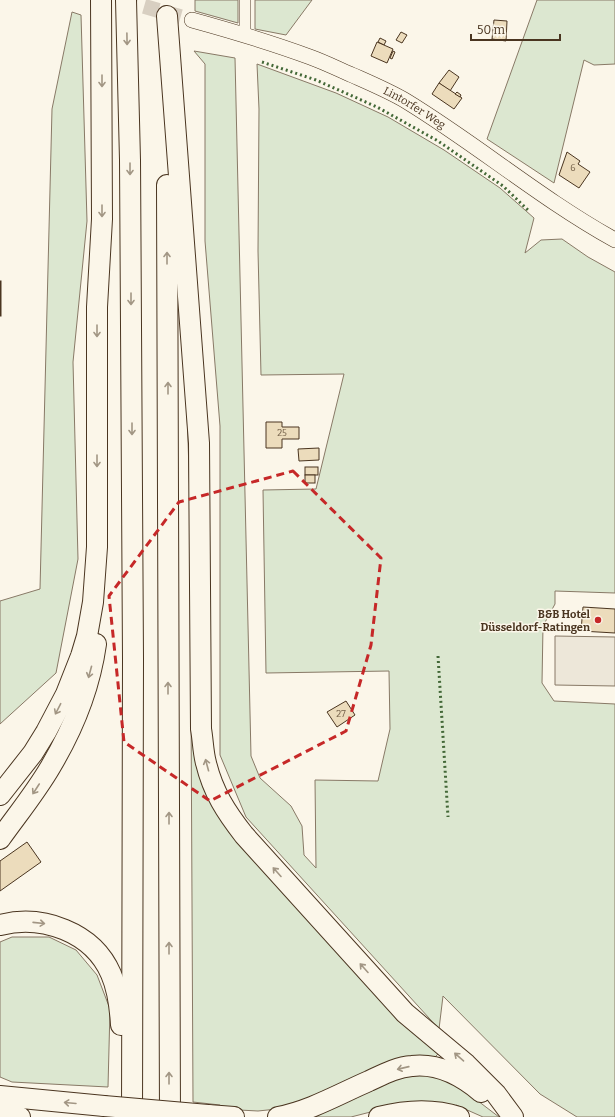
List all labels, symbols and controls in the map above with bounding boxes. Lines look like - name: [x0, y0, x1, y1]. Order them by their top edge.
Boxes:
- scale bar: [471, 16, 560, 42]
- text: 50 m: [477, 23, 506, 37]
- one-way arrow: [123, 32, 131, 45]
- one-way arrow: [98, 74, 105, 87]
- street label: Lintorfer Weg: [381, 84, 448, 131]
- one-way arrow: [126, 162, 134, 175]
- house number: 6: [570, 163, 576, 173]
- one-way arrow: [98, 204, 106, 217]
- one-way arrow: [163, 252, 171, 265]
- one-way arrow: [127, 292, 135, 305]
- one-way arrow: [93, 324, 101, 337]
- one-way arrow: [164, 382, 172, 395]
- one-way arrow: [128, 422, 136, 435]
- house number: 25: [277, 428, 287, 438]
- one-way arrow: [93, 454, 101, 467]
- place label: B&B Hotel Düsseldorf-Ratingen: [481, 608, 591, 634]
- marker: B&B Hotel Düsseldorf-Ratingen: [593, 615, 603, 625]
- one-way arrow: [86, 665, 94, 678]
- one-way arrow: [164, 682, 172, 695]
- one-way arrow: [54, 703, 62, 715]
- house number: 27: [336, 709, 346, 719]
- one-way arrow: [203, 758, 210, 771]
- one-way arrow: [32, 784, 40, 795]
- one-way arrow: [165, 812, 173, 825]
- one-way arrow: [272, 867, 282, 877]
- one-way arrow: [32, 919, 45, 927]
- one-way arrow: [165, 942, 173, 955]
- one-way arrow: [360, 963, 369, 973]
- one-way arrow: [453, 1053, 464, 1062]
- one-way arrow: [397, 1064, 410, 1072]
- one-way arrow: [165, 1072, 173, 1085]
- one-way arrow: [64, 1099, 77, 1107]

